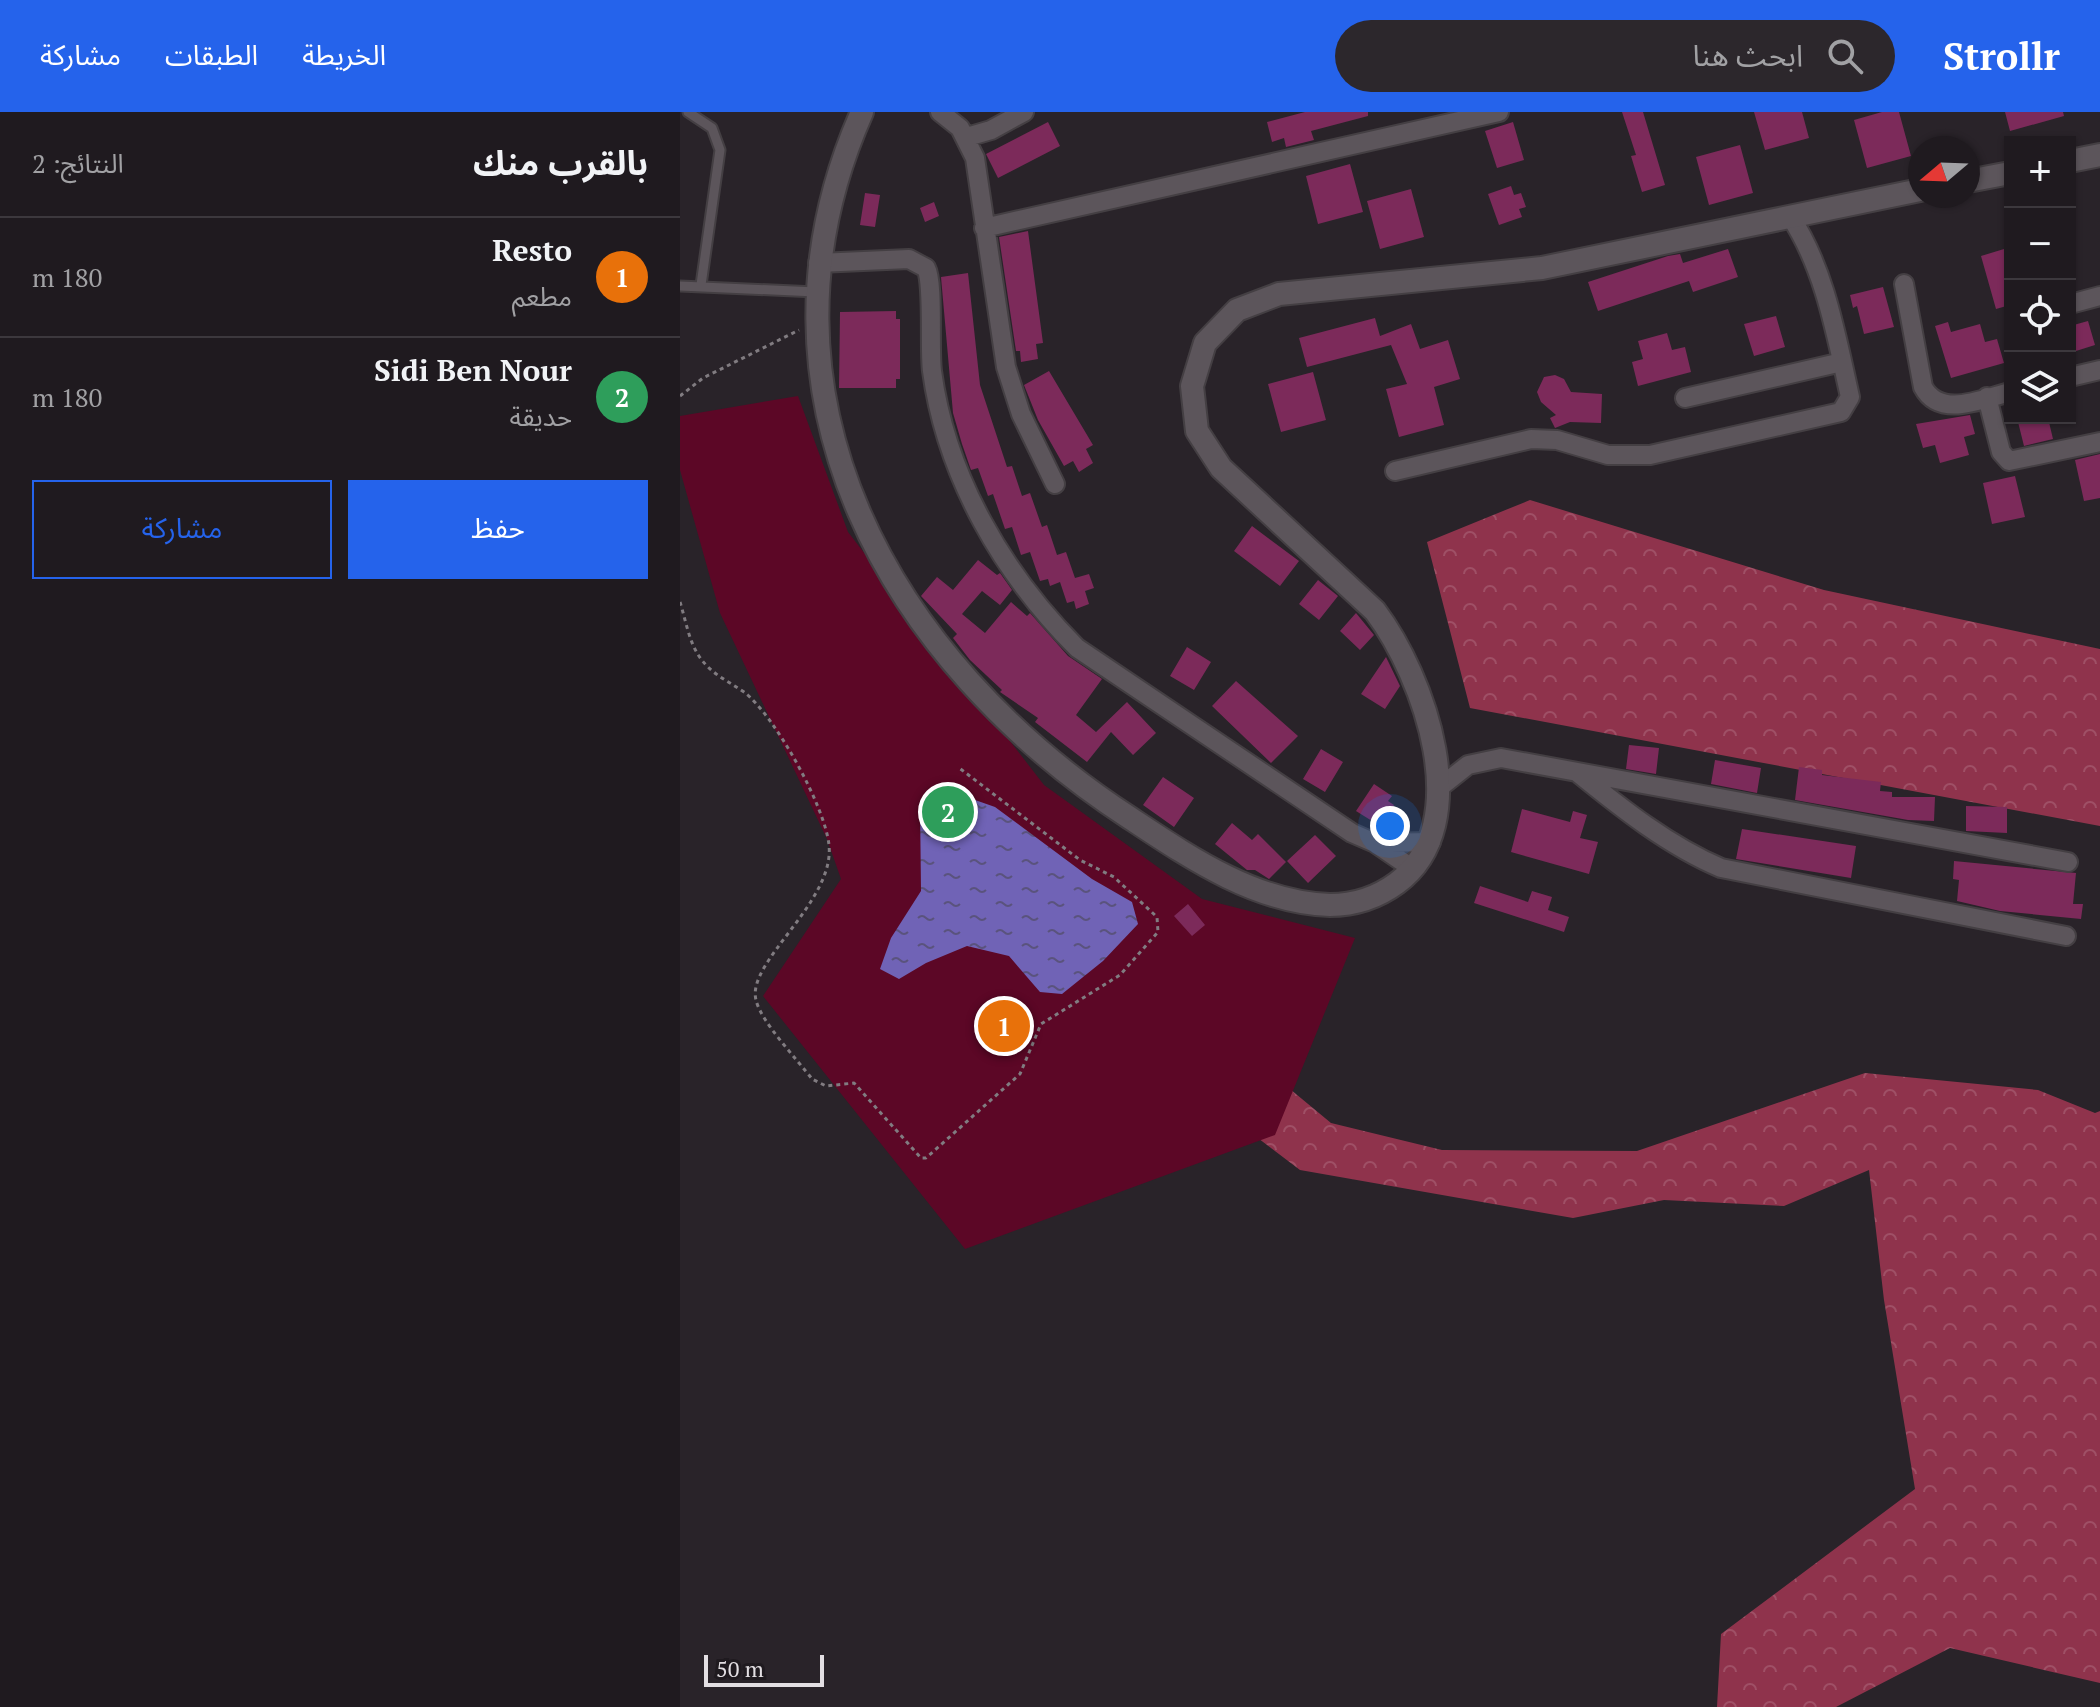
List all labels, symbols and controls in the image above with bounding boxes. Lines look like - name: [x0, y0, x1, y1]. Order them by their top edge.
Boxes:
- search box: [1335, 20, 1895, 92]
- text: Strollr: [1943, 31, 2060, 81]
- icon: search: [1823, 34, 1867, 78]
- text: ابحث هنا: [1692, 35, 1803, 75]
- text: مشاركة: [40, 36, 121, 73]
- text: الطبقات: [165, 36, 258, 73]
- text: الخريطة: [302, 36, 386, 73]
- north arrow: [1908, 136, 1980, 208]
- map controls: [2004, 136, 2076, 424]
- button: +: [2004, 136, 2076, 208]
- text: بالقرب منك: [473, 140, 648, 185]
- text: النتائج: 2: [32, 146, 124, 180]
- button: −: [2004, 208, 2076, 280]
- text: Resto: [492, 230, 572, 270]
- text: 180 m: [32, 260, 102, 294]
- text: 1: [615, 260, 629, 294]
- text: مطعم: [512, 279, 572, 313]
- button: locate: [2004, 280, 2076, 352]
- text: Sidi Ben Nour: [374, 350, 572, 390]
- button: layers: [2004, 352, 2076, 424]
- text: 180 m: [32, 380, 102, 414]
- text: 2: [615, 380, 629, 414]
- text: حديقة: [510, 399, 572, 433]
- button: مشاركة: [32, 480, 332, 579]
- button: حفظ: [348, 480, 648, 579]
- pin: 2: [922, 782, 974, 842]
- your location: [1370, 806, 1410, 846]
- pin: 1: [978, 996, 1030, 1056]
- scale bar: [704, 1651, 824, 1687]
- text: 50 m: [716, 1654, 764, 1683]

